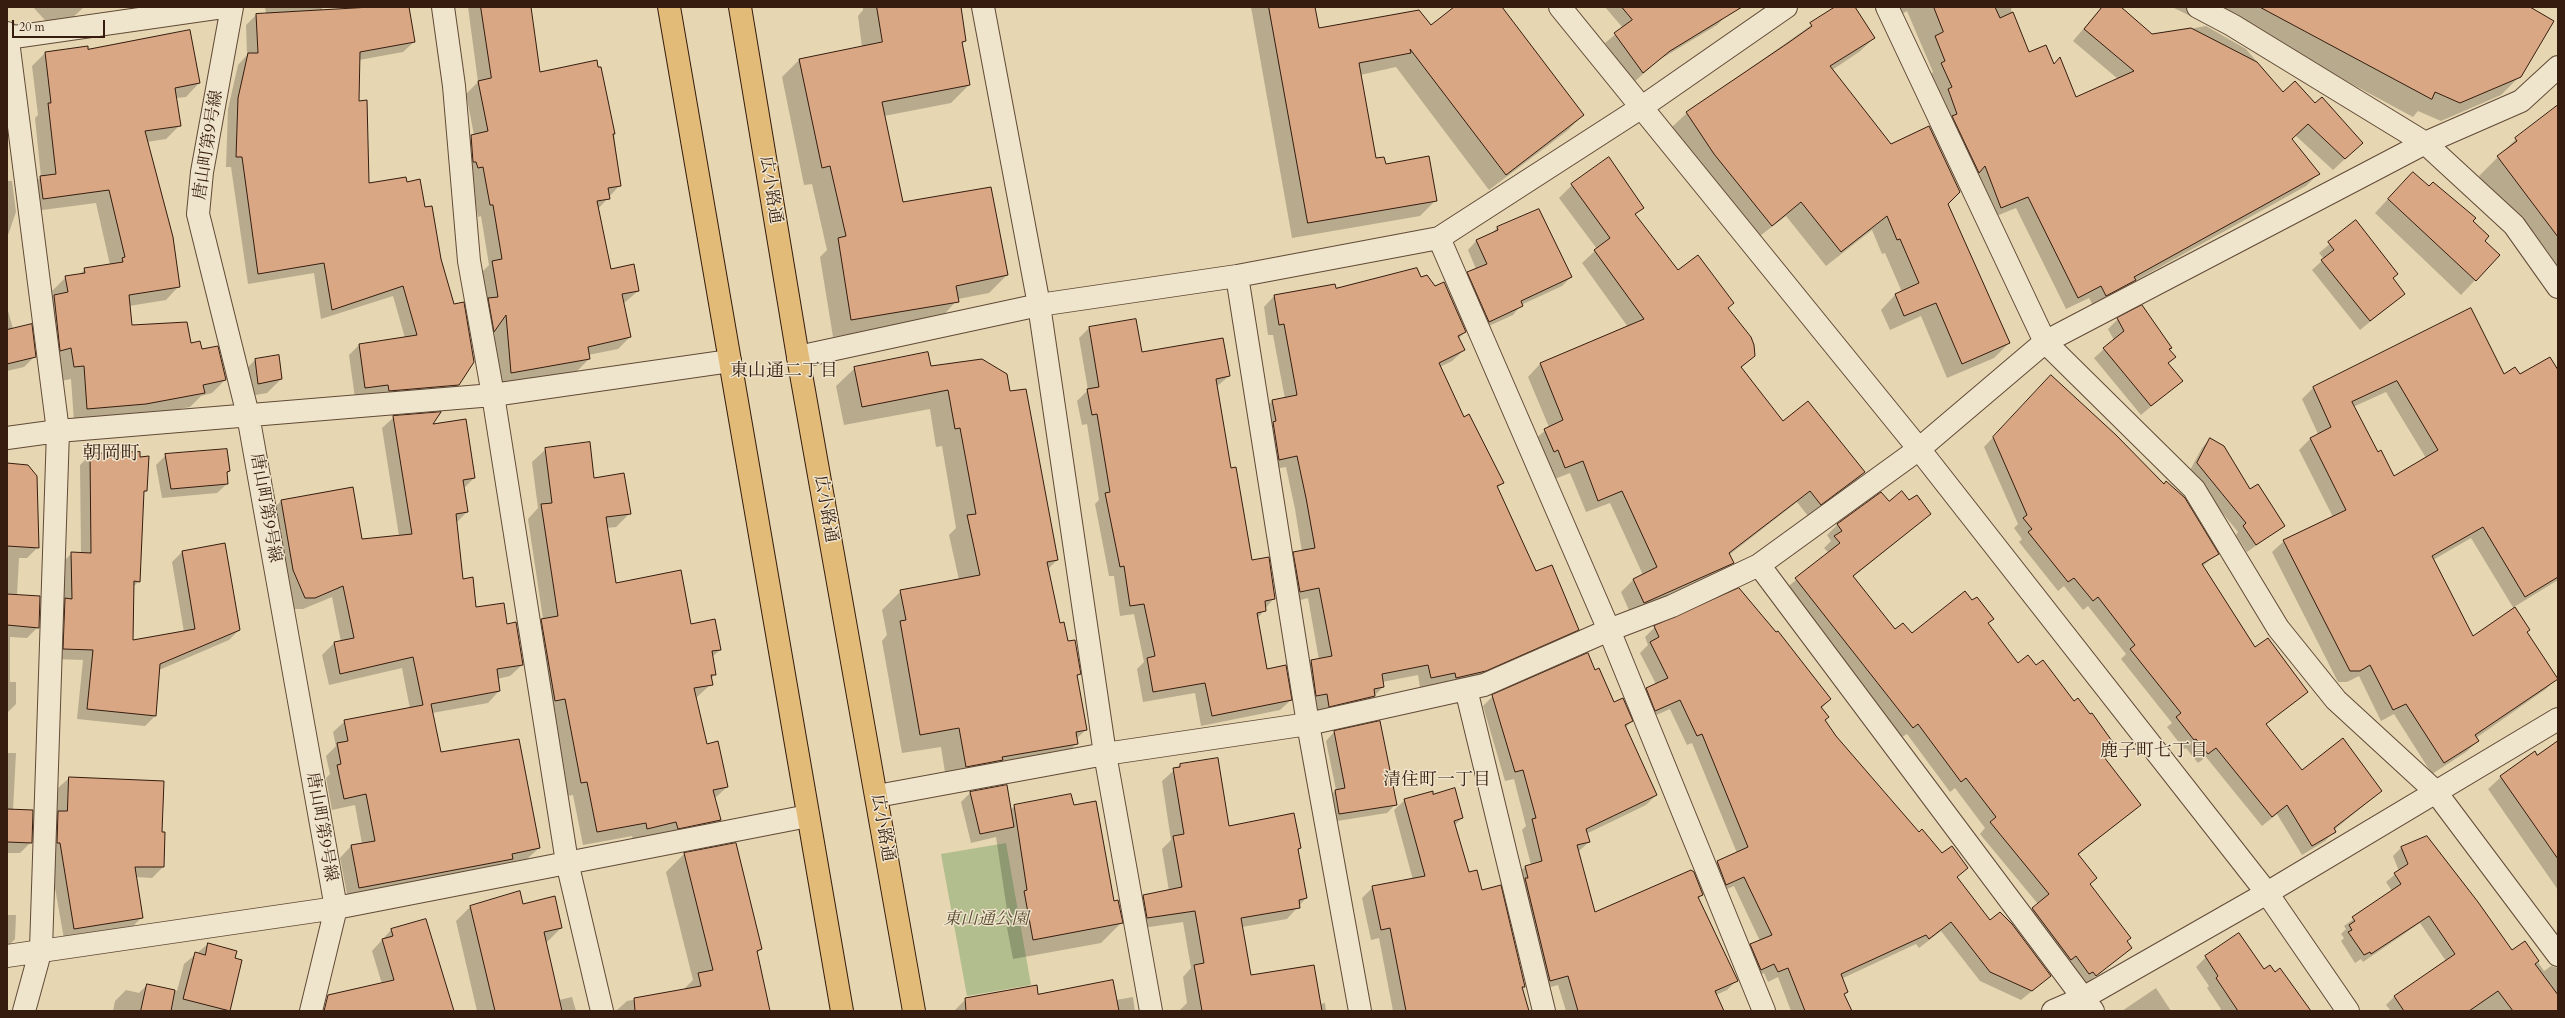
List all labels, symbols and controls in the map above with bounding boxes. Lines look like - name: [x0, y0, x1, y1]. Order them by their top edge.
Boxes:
- scale bar: [14, 12, 107, 38]
- text: 20 m: [19, 19, 45, 35]
- street label: 唐山町第9号線: [190, 89, 228, 201]
- street label: 広小路通: [755, 155, 785, 225]
- district label: 東山通二丁目: [730, 361, 838, 383]
- district label: 朝岡町: [83, 444, 139, 466]
- street label: 唐山町第9号線: [245, 452, 285, 564]
- street label: 広小路通: [809, 474, 841, 544]
- district label: 鹿子町七丁目: [2100, 741, 2208, 763]
- district label: 清住町一丁目: [1383, 770, 1491, 792]
- street label: 唐山町第9号線: [301, 771, 341, 883]
- street label: 広小路通: [866, 793, 898, 863]
- park label: 東山通公園: [944, 910, 1028, 930]

